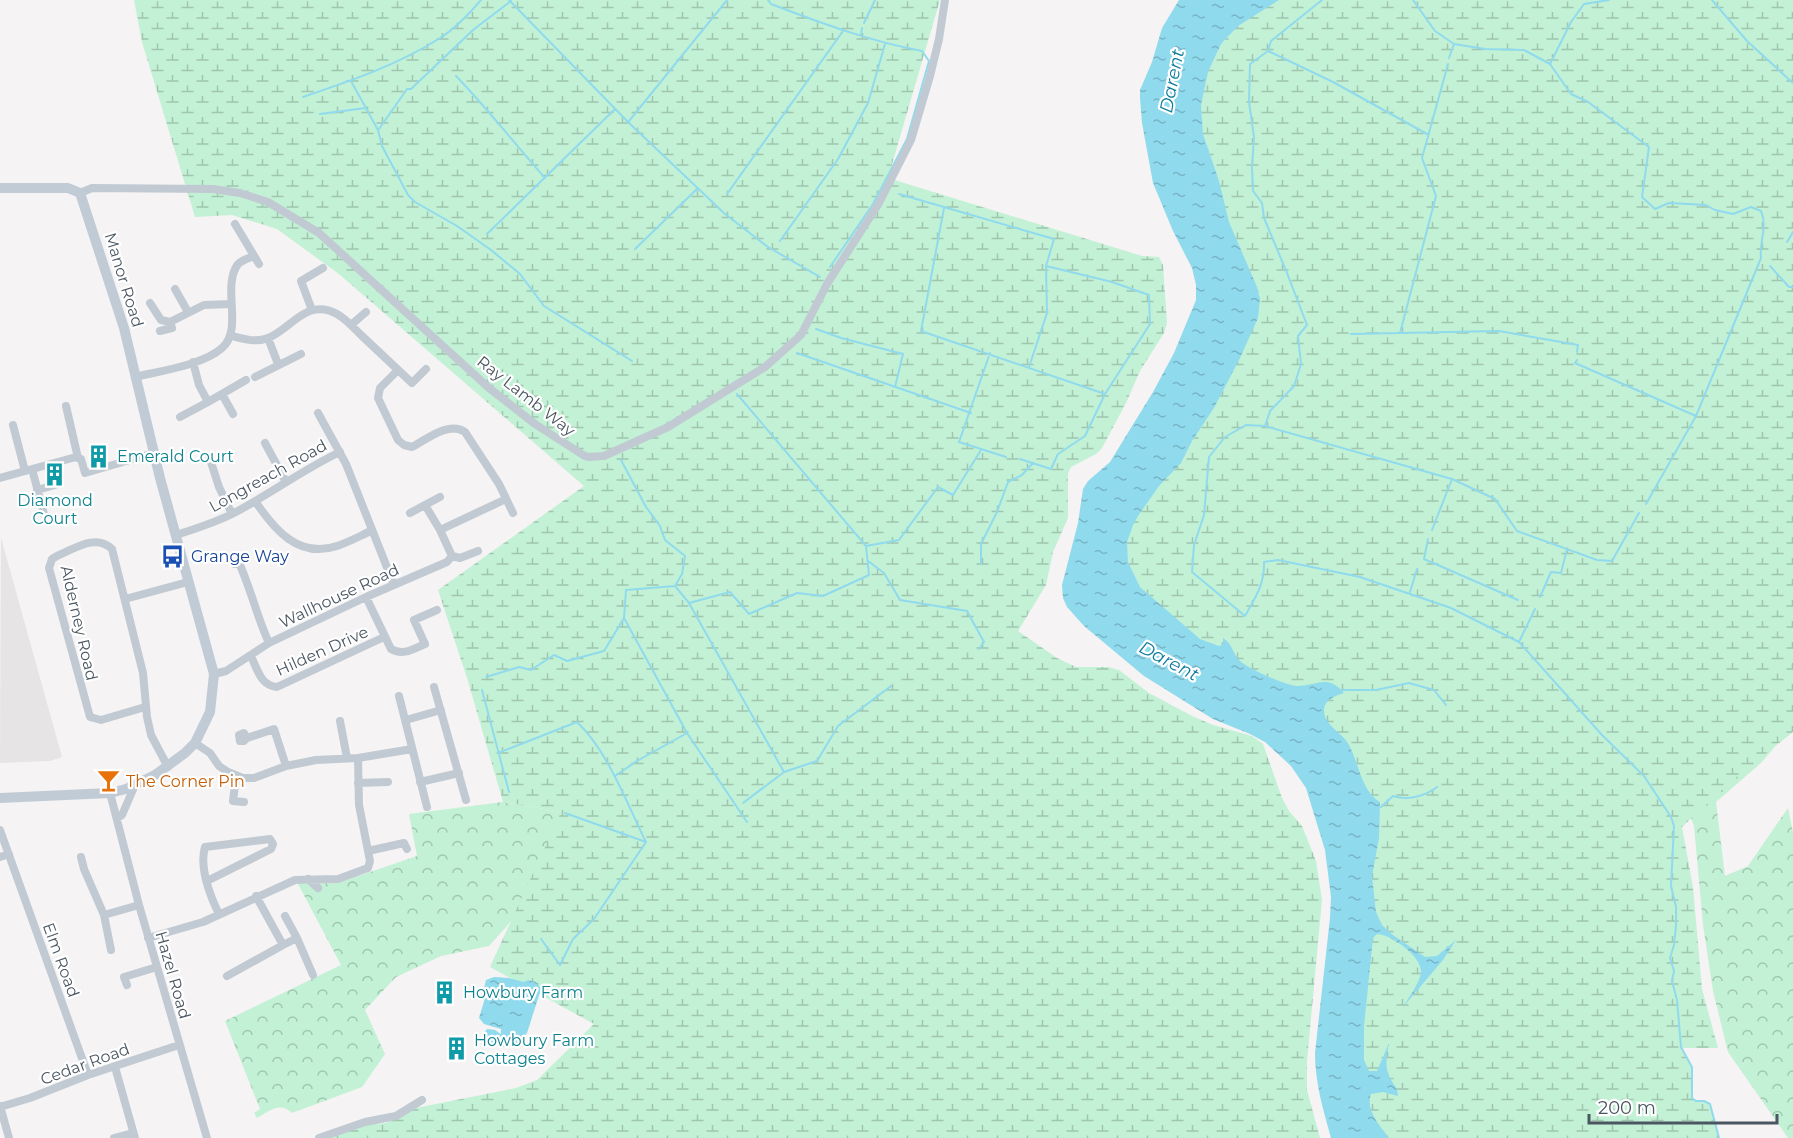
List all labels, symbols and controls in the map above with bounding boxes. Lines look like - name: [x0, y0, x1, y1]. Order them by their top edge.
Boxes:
- water label: Darent: [1155, 47, 1189, 115]
- street label: Manor Road: [101, 230, 147, 330]
- street label: Ray Lamb Way: [473, 352, 579, 440]
- street label: Longreach Road: [206, 436, 330, 516]
- building icon: Emerald Court: [86, 443, 112, 469]
- place label: Emerald Court: [117, 447, 234, 466]
- building icon: Diamond Court: [42, 462, 68, 488]
- place label: Diamond Court: [17, 491, 93, 528]
- bus stop icon: Grange Way: [160, 543, 186, 569]
- place label: Grange Way: [191, 547, 289, 566]
- street label: Wallhouse Road: [276, 560, 402, 632]
- street label: Alderney Road: [57, 564, 101, 682]
- street label: Hilden Drive: [273, 622, 371, 680]
- water label: Darent: [1135, 636, 1203, 686]
- bar icon: The Corner Pin: [95, 768, 121, 794]
- place label: The Corner Pin: [126, 772, 245, 791]
- street label: Elm Road: [39, 920, 83, 1000]
- street label: Hazel Road: [151, 929, 195, 1021]
- building icon: Howbury Farm: [432, 979, 458, 1005]
- place label: Howbury Farm: [463, 983, 583, 1002]
- place label: Howbury Farm Cottages: [474, 1031, 594, 1068]
- building icon: Howbury Farm Cottages: [443, 1036, 469, 1062]
- street label: Cedar Road: [38, 1039, 132, 1089]
- scale bar: [1589, 1087, 1776, 1125]
- text: 200 m: [1598, 1097, 1656, 1119]

